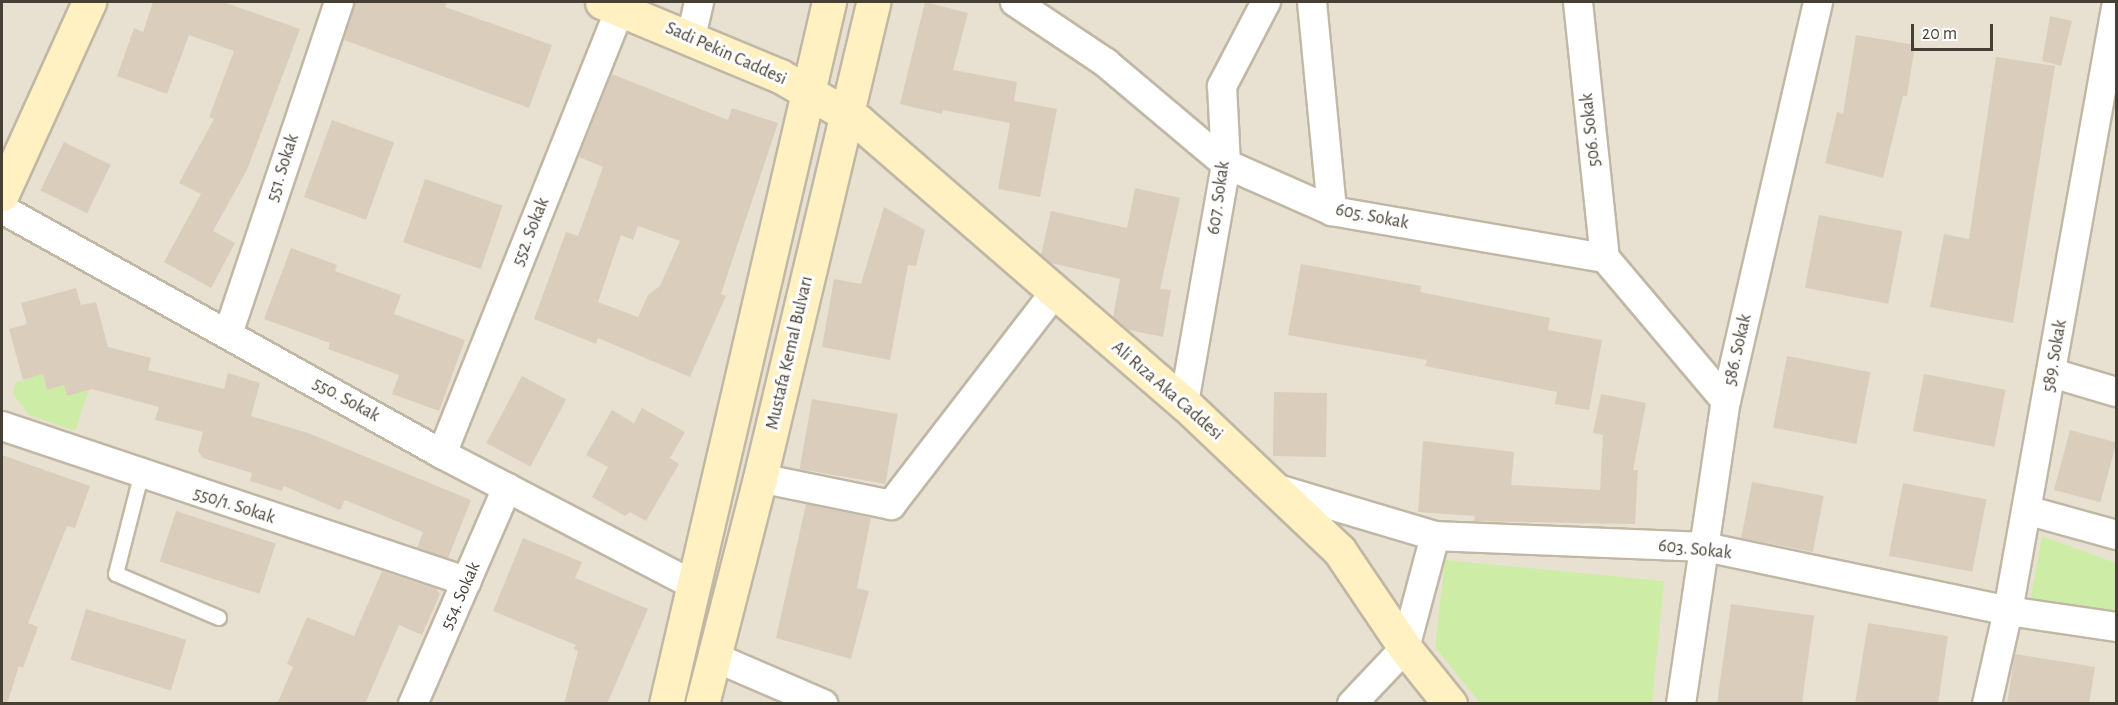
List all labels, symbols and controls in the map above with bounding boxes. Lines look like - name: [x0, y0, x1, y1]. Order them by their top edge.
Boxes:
- scale bar: [1914, 12, 1996, 50]
- street label: Sadi Pekin Caddesi: [662, 18, 790, 90]
- text: 20 m: [1922, 25, 1957, 43]
- street label: 506. Sokak: [1576, 92, 1606, 168]
- street label: 551. Sokak: [262, 132, 304, 204]
- street label: 607. Sokak: [1203, 160, 1235, 236]
- street label: 552. Sokak: [508, 195, 554, 269]
- street label: 605. Sokak: [1334, 199, 1410, 235]
- street label: Mustafa Kemal Bulvarı: [762, 274, 818, 432]
- street label: 586. Sokak: [1719, 312, 1757, 388]
- street label: 589. Sokak: [2038, 318, 2072, 394]
- street label: Ali Rıza Aka Caddesi: [1107, 337, 1227, 445]
- street label: 550. Sokak: [309, 373, 383, 427]
- street label: 550/1. Sokak: [191, 483, 277, 529]
- street label: 603. Sokak: [1657, 535, 1733, 565]
- street label: 554. Sokak: [436, 559, 486, 633]

